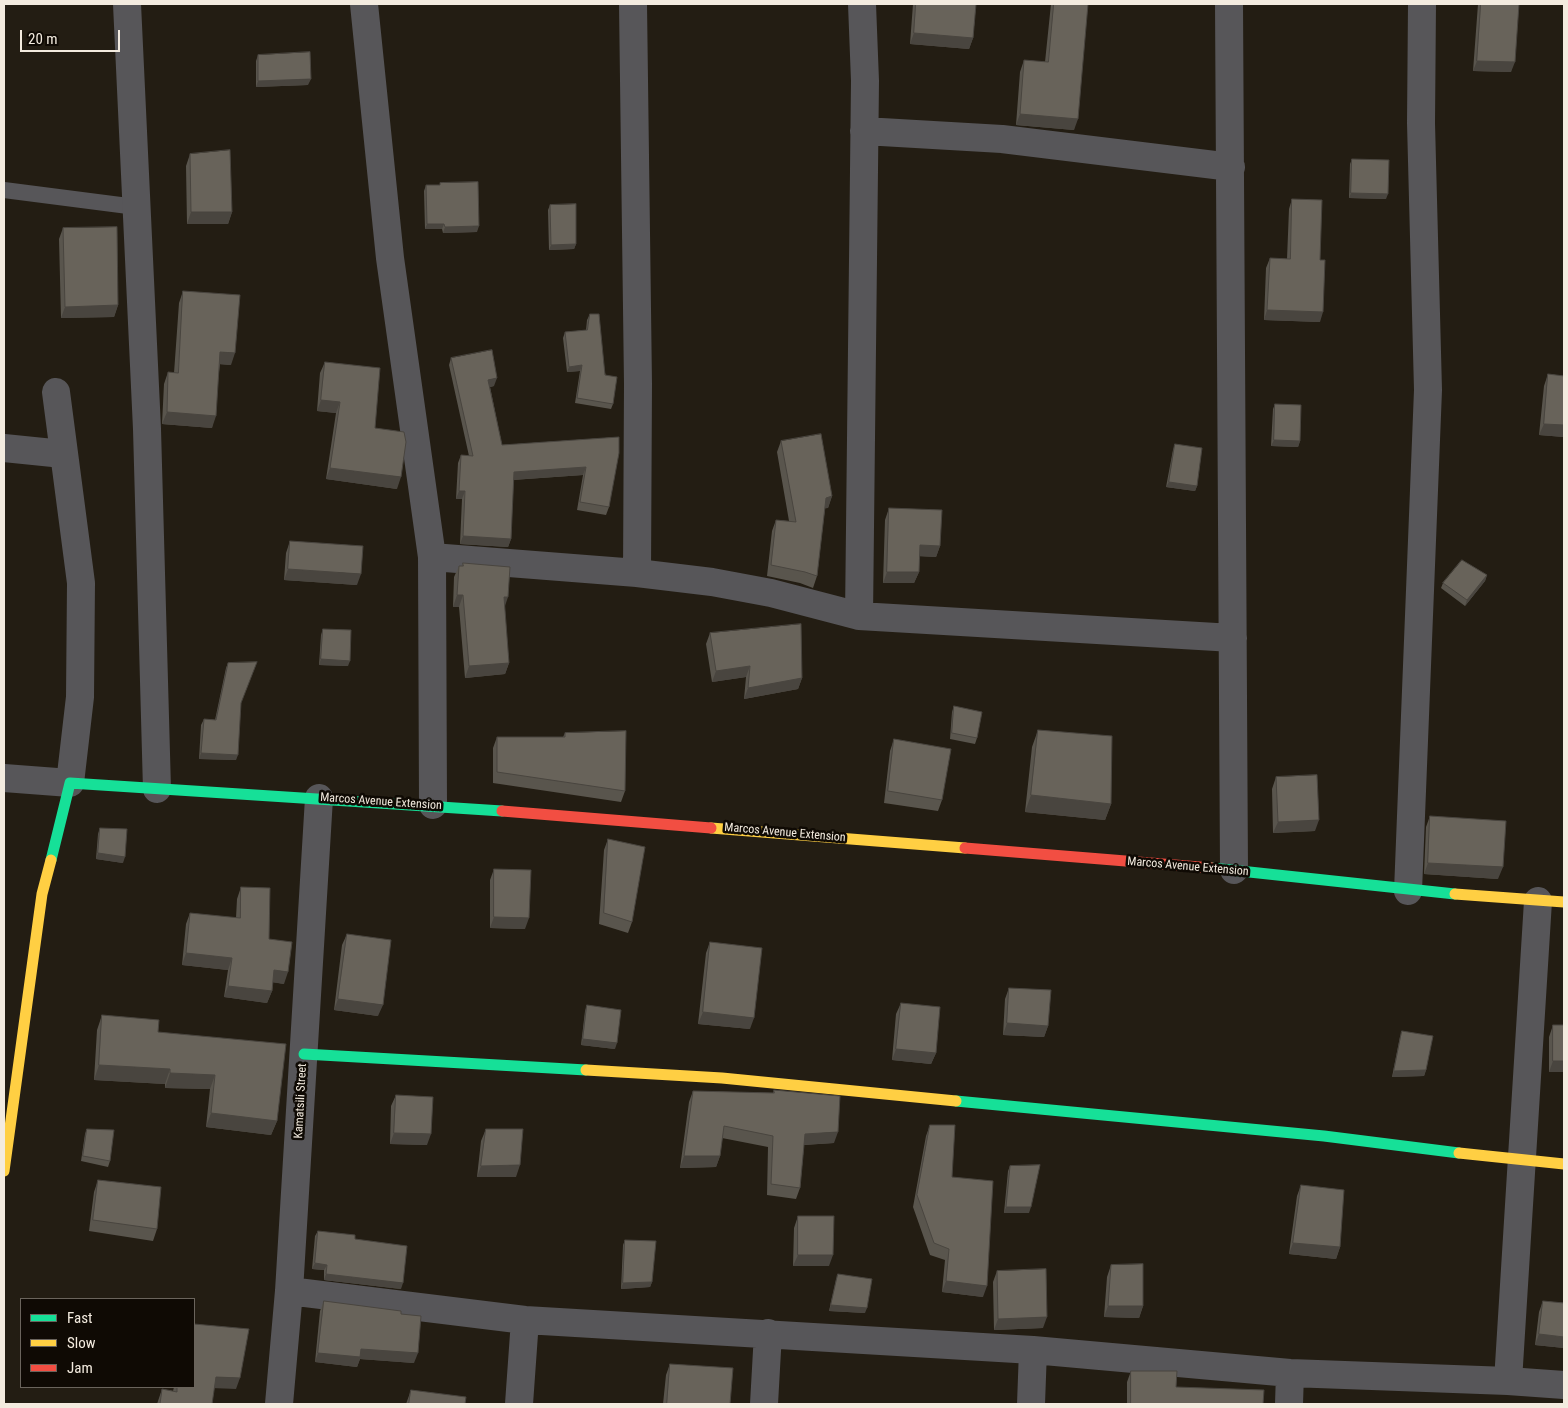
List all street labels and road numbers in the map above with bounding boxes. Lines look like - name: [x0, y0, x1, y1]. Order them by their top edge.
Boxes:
- street label: Marcos Avenue Extension: [320, 791, 442, 813]
- street label: Marcos Avenue Extension: [724, 821, 846, 845]
- street label: Marcos Avenue Extension: [1127, 855, 1249, 879]
- street label: Kamatsili Street: [292, 1063, 310, 1139]

